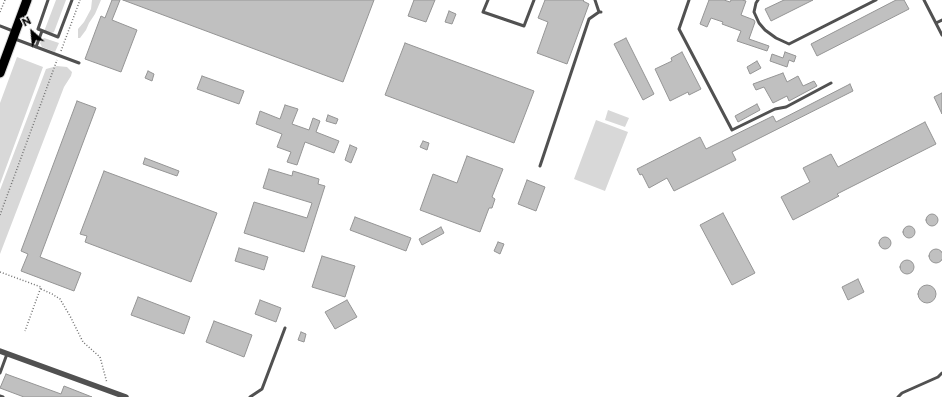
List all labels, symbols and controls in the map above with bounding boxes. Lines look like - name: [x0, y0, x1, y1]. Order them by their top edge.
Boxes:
- north arrow: [12, 12, 52, 52]
- text: N: [20, 13, 33, 29]

